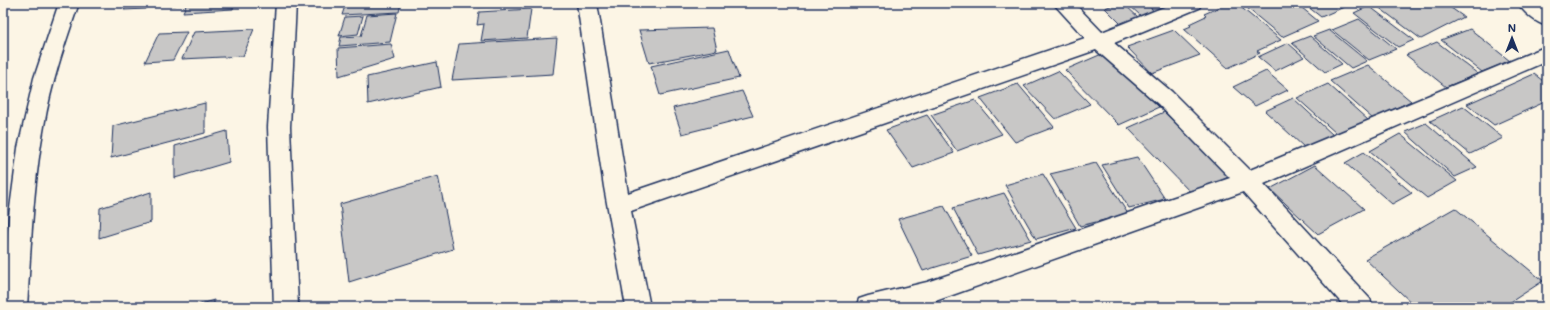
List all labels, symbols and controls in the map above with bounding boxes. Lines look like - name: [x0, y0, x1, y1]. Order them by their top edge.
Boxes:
- north arrow: [1492, 18, 1532, 58]
- text: N: [1508, 20, 1516, 35]

